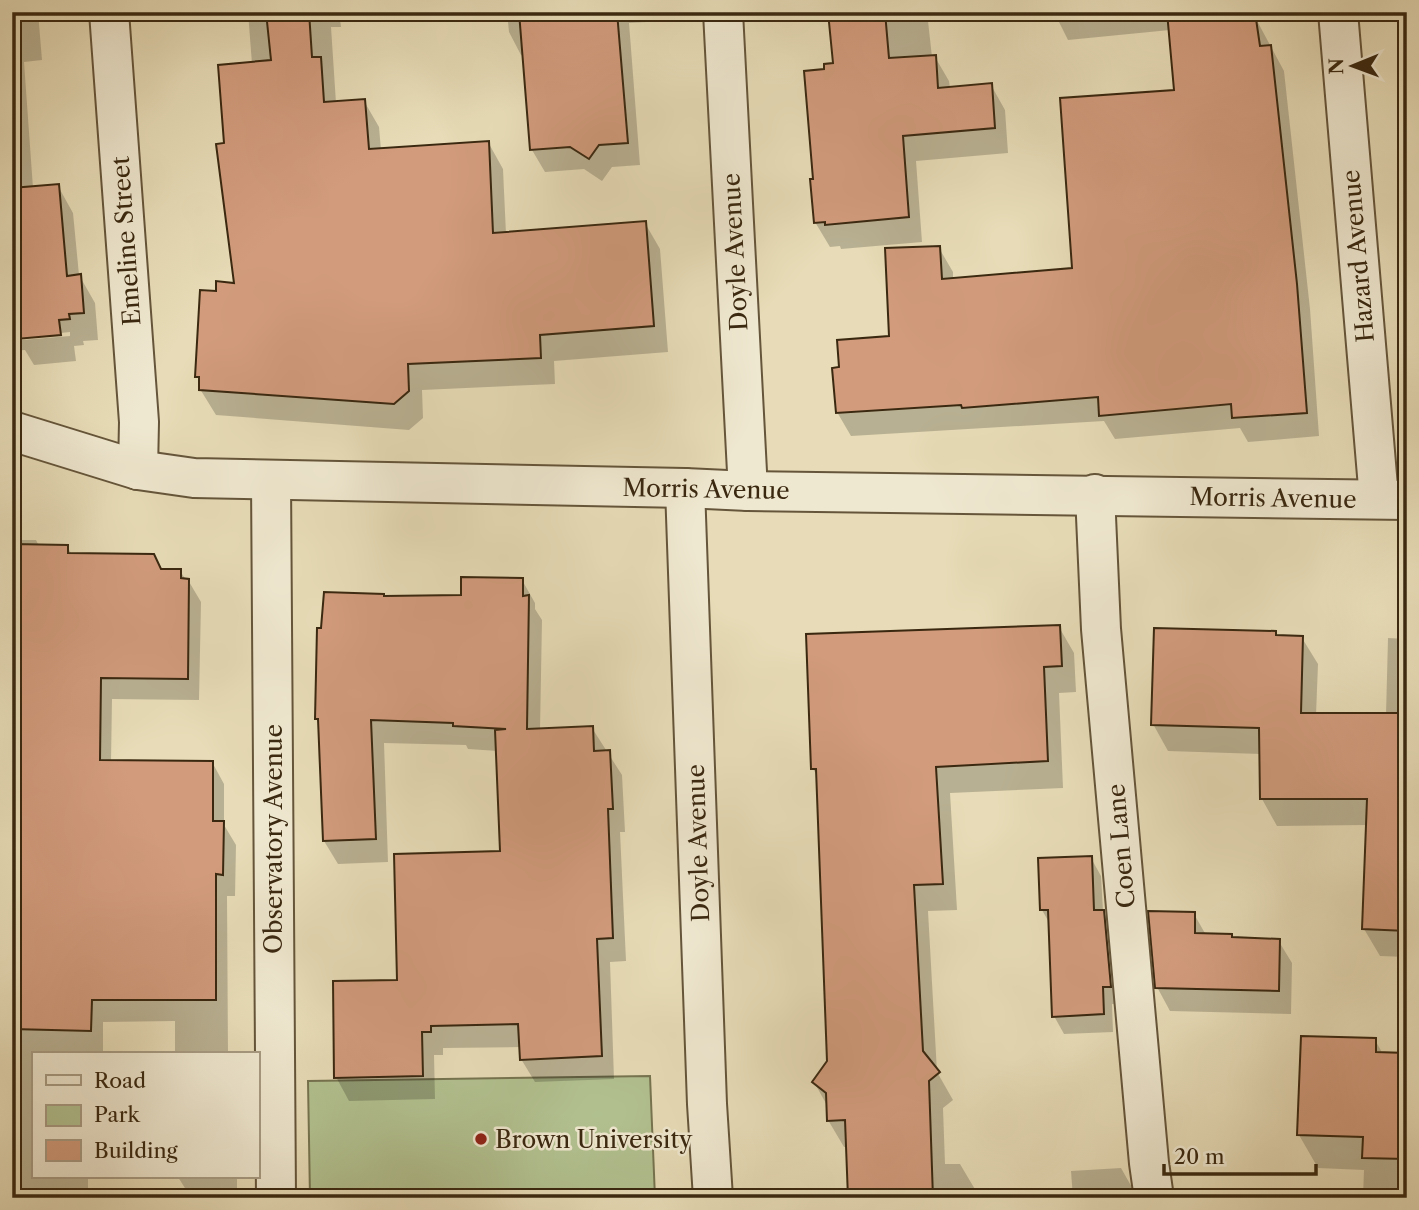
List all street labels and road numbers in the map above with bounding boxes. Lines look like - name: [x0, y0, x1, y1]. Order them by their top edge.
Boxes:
- street label: Emeline Street: [106, 155, 146, 327]
- street label: Hazard Avenue: [1336, 168, 1380, 344]
- street label: Doyle Avenue: [716, 172, 754, 332]
- street label: Morris Avenue: [622, 473, 790, 505]
- street label: Morris Avenue: [1189, 482, 1357, 514]
- street label: Observatory Avenue: [259, 724, 288, 954]
- street label: Doyle Avenue: [681, 764, 715, 922]
- street label: Coen Lane: [1101, 783, 1141, 909]

